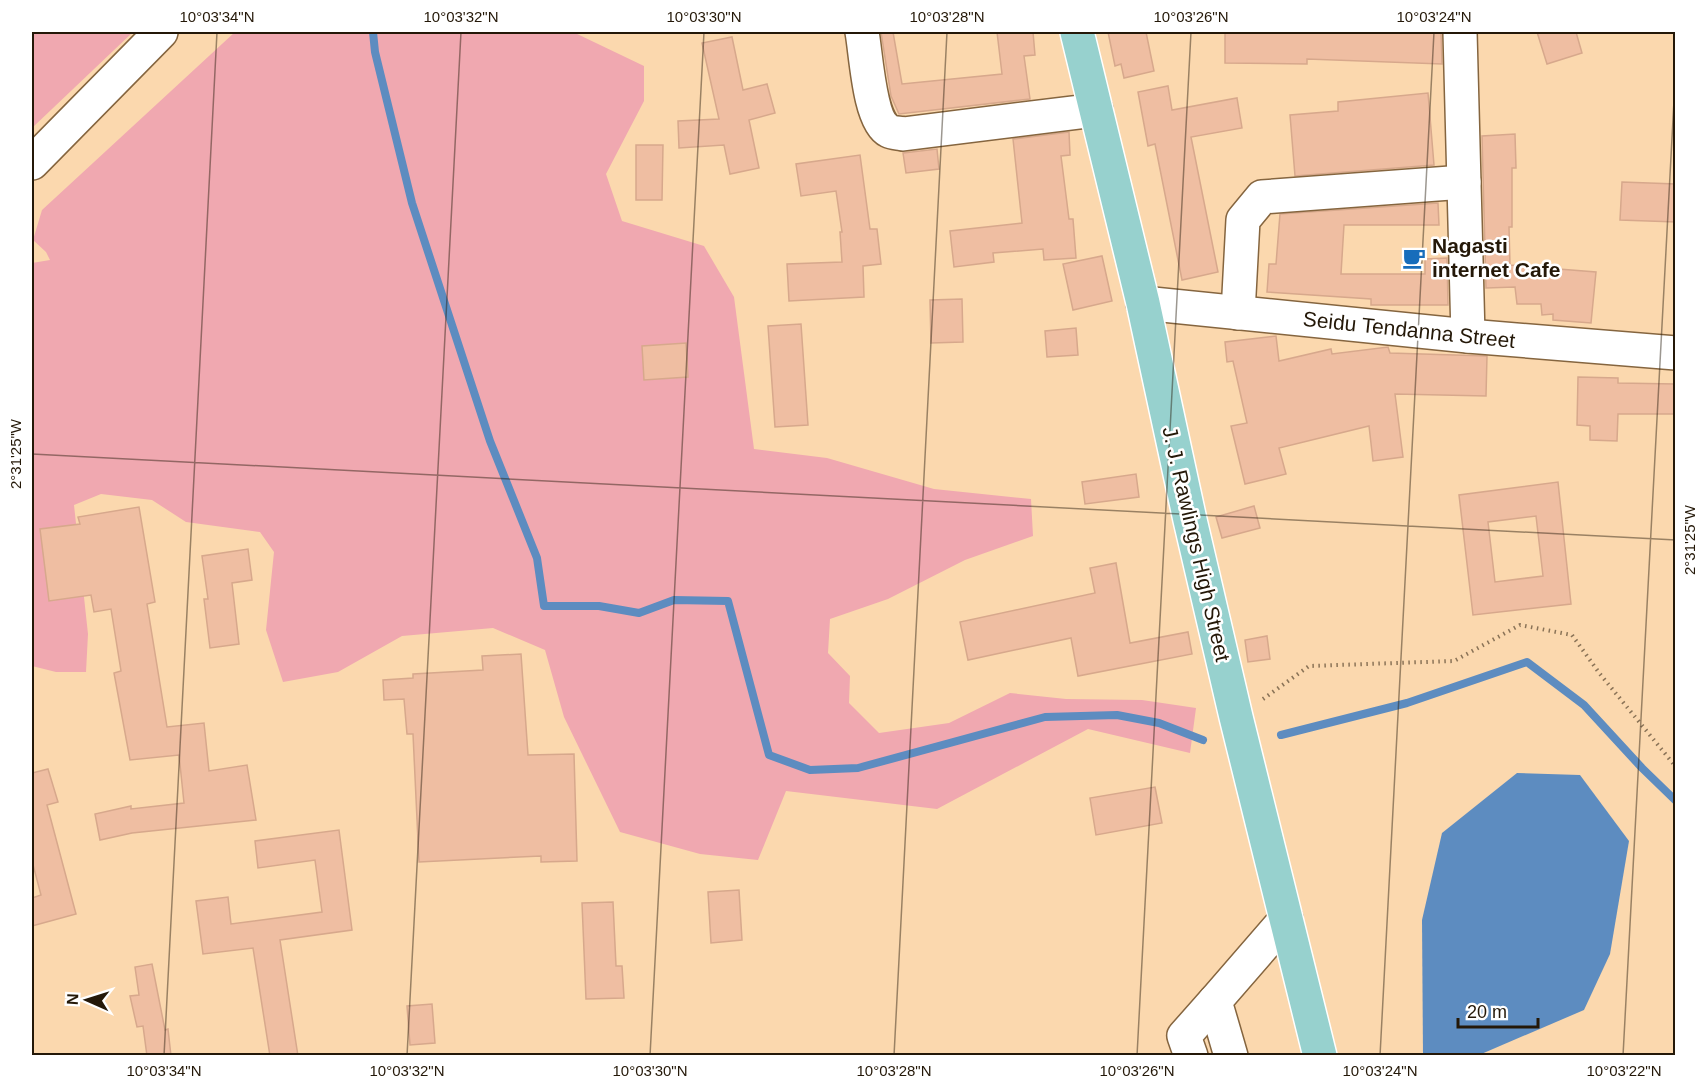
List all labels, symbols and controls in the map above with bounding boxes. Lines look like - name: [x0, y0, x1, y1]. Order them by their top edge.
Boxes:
- text: 10°03'34"N: [179, 8, 255, 25]
- text: 10°03'32"N: [423, 8, 499, 25]
- text: 10°03'30"N: [666, 8, 742, 25]
- text: 10°03'28"N: [909, 8, 985, 25]
- text: 10°03'26"N: [1153, 8, 1229, 25]
- text: 10°03'24"N: [1396, 8, 1472, 25]
- place label: Nagasti internet Cafe: [1432, 234, 1560, 281]
- cafe icon: Nagasti internet Cafe: [1401, 245, 1427, 271]
- street label: Seidu Tendanna Street: [1302, 307, 1516, 352]
- text: 2°31'25"W: [7, 418, 24, 489]
- street label: J. J. Rawlings High Street: [1158, 424, 1235, 664]
- text: 2°31'25"W: [1681, 504, 1698, 575]
- north arrow: [57, 970, 117, 1030]
- scale bar: [1458, 991, 1538, 1029]
- text: N: [64, 993, 81, 1005]
- text: 20 m: [1467, 1002, 1507, 1022]
- text: 10°03'34"N: [126, 1062, 202, 1079]
- text: 10°03'32"N: [369, 1062, 445, 1079]
- text: 10°03'30"N: [612, 1062, 688, 1079]
- text: 10°03'28"N: [856, 1062, 932, 1079]
- text: 10°03'26"N: [1099, 1062, 1175, 1079]
- text: 10°03'24"N: [1342, 1062, 1418, 1079]
- text: 10°03'22"N: [1586, 1062, 1662, 1079]

